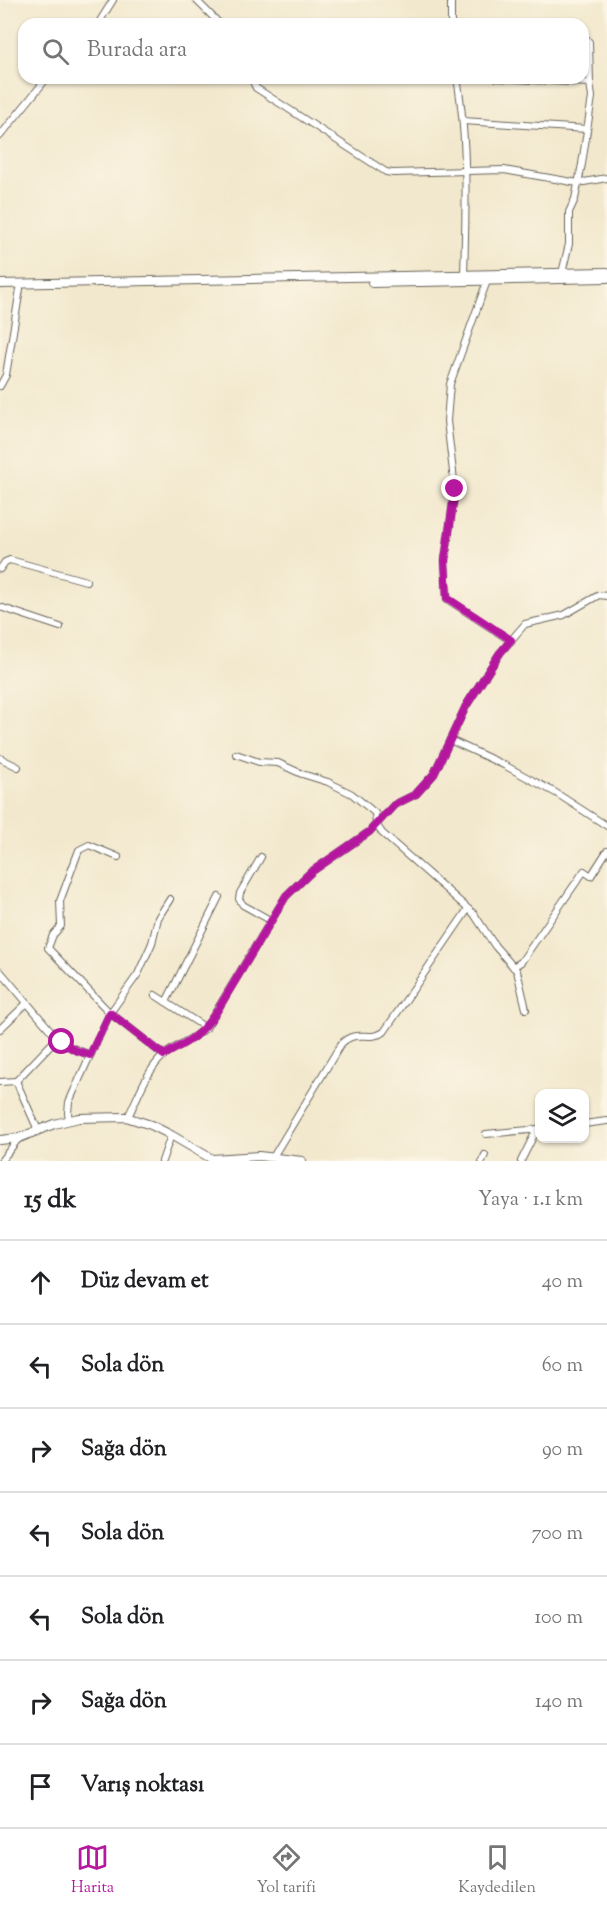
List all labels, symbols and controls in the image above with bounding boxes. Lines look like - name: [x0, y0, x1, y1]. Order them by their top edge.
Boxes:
- search box: [18, 18, 589, 84]
- icon: search: [39, 35, 72, 68]
- text: Burada ara: [87, 35, 187, 67]
- route end: [441, 475, 467, 501]
- route start: [48, 1028, 74, 1054]
- map controls: [535, 1089, 589, 1143]
- button: layers: [535, 1089, 589, 1143]
- text: 15 dk: [24, 1182, 76, 1219]
- text: Yaya · 1.1 km: [478, 1186, 583, 1215]
- icon: ahead: [24, 1266, 57, 1299]
- text: Düz devam et: [81, 1266, 208, 1298]
- text: 40 m: [542, 1268, 583, 1297]
- icon: left: [24, 1350, 57, 1383]
- text: Sola dön: [81, 1350, 164, 1382]
- text: 60 m: [542, 1352, 583, 1381]
- icon: right: [24, 1434, 57, 1467]
- text: Sağa dön: [81, 1434, 167, 1466]
- text: 90 m: [542, 1436, 583, 1465]
- icon: left: [24, 1518, 57, 1551]
- text: Sola dön: [81, 1518, 164, 1550]
- text: 700 m: [531, 1520, 583, 1549]
- icon: left: [24, 1602, 57, 1635]
- text: Sola dön: [81, 1602, 164, 1634]
- text: 100 m: [534, 1604, 583, 1633]
- icon: right: [24, 1686, 57, 1719]
- text: Sağa dön: [81, 1686, 167, 1718]
- text: 140 m: [535, 1688, 583, 1717]
- icon: arrive: [24, 1770, 57, 1803]
- text: Varış noktası: [81, 1770, 204, 1802]
- tab: Harita: [71, 1841, 114, 1900]
- tab: Yol tarifi: [256, 1841, 316, 1900]
- tab: Kaydedilen: [458, 1841, 536, 1900]

